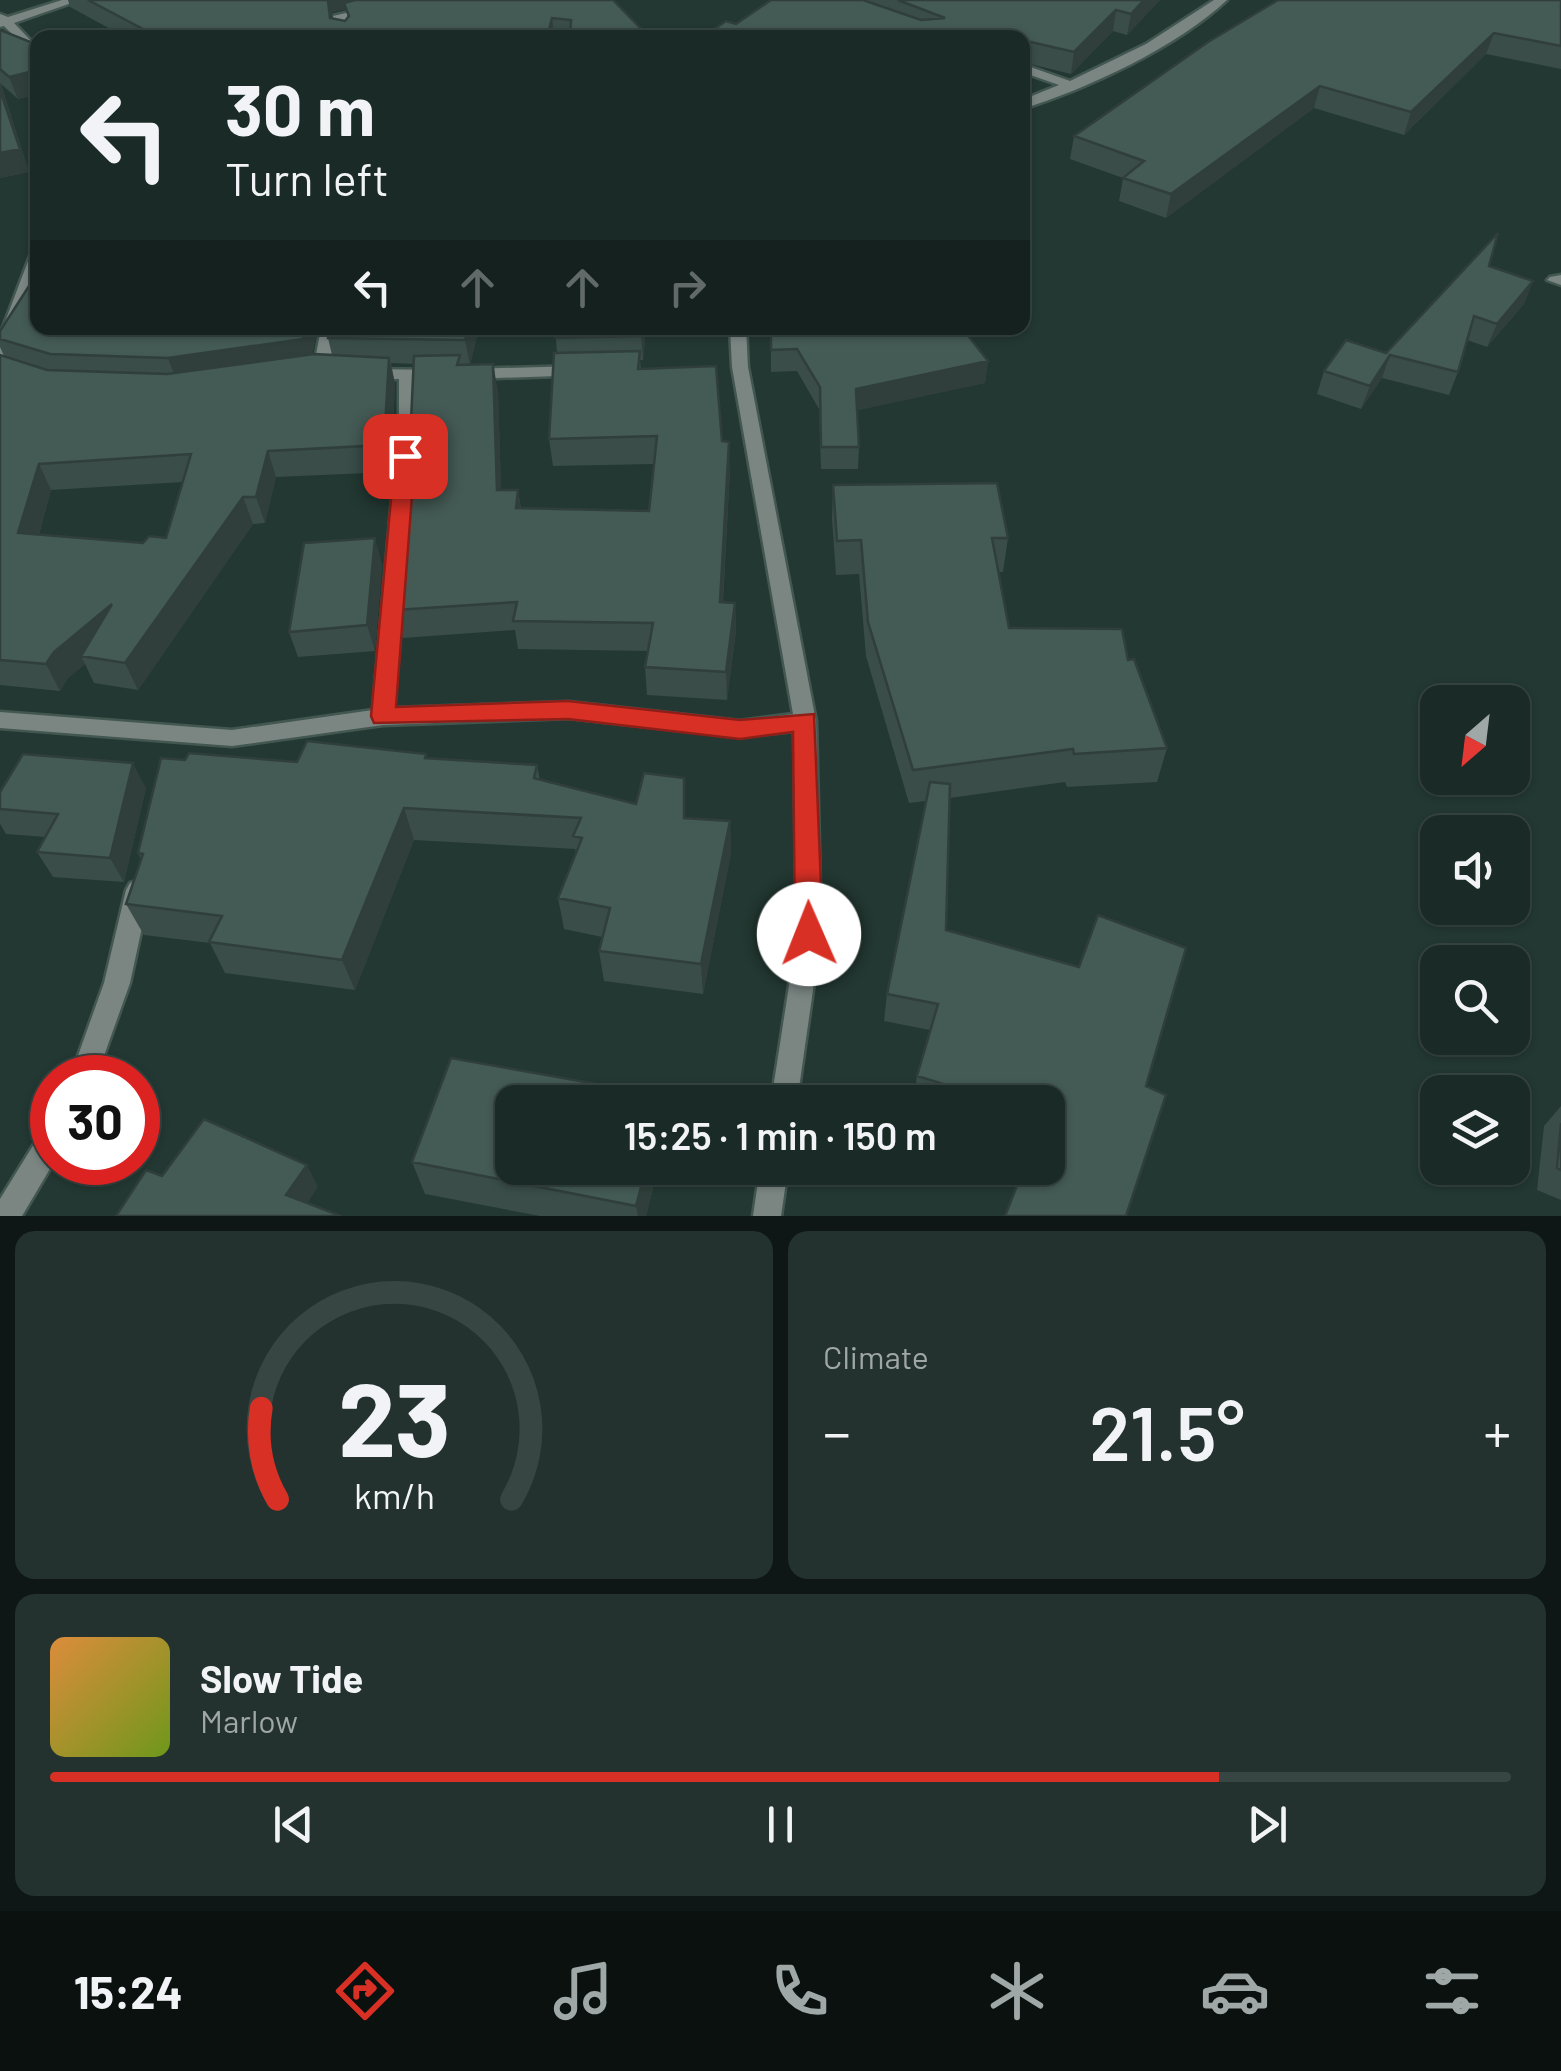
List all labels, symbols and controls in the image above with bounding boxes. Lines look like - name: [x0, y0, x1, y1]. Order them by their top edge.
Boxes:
- text: 30 m: [225, 66, 375, 150]
- icon: left: [60, 70, 190, 200]
- text: Turn left: [225, 151, 389, 205]
- icon: left: [345, 260, 400, 315]
- icon: ahead: [450, 260, 505, 315]
- icon: ahead: [555, 260, 610, 315]
- icon: right: [660, 260, 715, 315]
- pin: [363, 414, 448, 499]
- icon: arrive: [378, 429, 433, 484]
- north arrow: [1420, 685, 1530, 795]
- map controls: [1420, 685, 1530, 1185]
- button: sound: [1420, 815, 1530, 925]
- position arrow: [757, 882, 861, 986]
- button: search: [1420, 945, 1530, 1055]
- speed limit sign: 30: [30, 1055, 160, 1185]
- button: layers: [1420, 1075, 1530, 1185]
- text: 15:25 · 1 min · 150 m: [624, 1112, 936, 1158]
- text: Climate: [823, 1337, 929, 1375]
- text: 23: [338, 1353, 450, 1478]
- text: 21.5°: [1089, 1386, 1245, 1476]
- text: −: [823, 1398, 851, 1464]
- text: +: [1483, 1398, 1511, 1464]
- text: km/h: [354, 1473, 434, 1516]
- text: Slow Tide: [200, 1655, 363, 1701]
- text: Marlow: [200, 1701, 298, 1739]
- icon: previous: [266, 1797, 321, 1852]
- icon: pause: [753, 1797, 808, 1852]
- icon: next: [1240, 1797, 1295, 1852]
- icon: directions: [330, 1956, 400, 2026]
- icon: music: [548, 1956, 618, 2026]
- icon: phone: [765, 1956, 835, 2026]
- icon: climate: [982, 1956, 1052, 2026]
- icon: car: [1200, 1956, 1270, 2026]
- icon: filters: [1417, 1956, 1487, 2026]
- text: 15:24: [74, 1964, 183, 2018]

